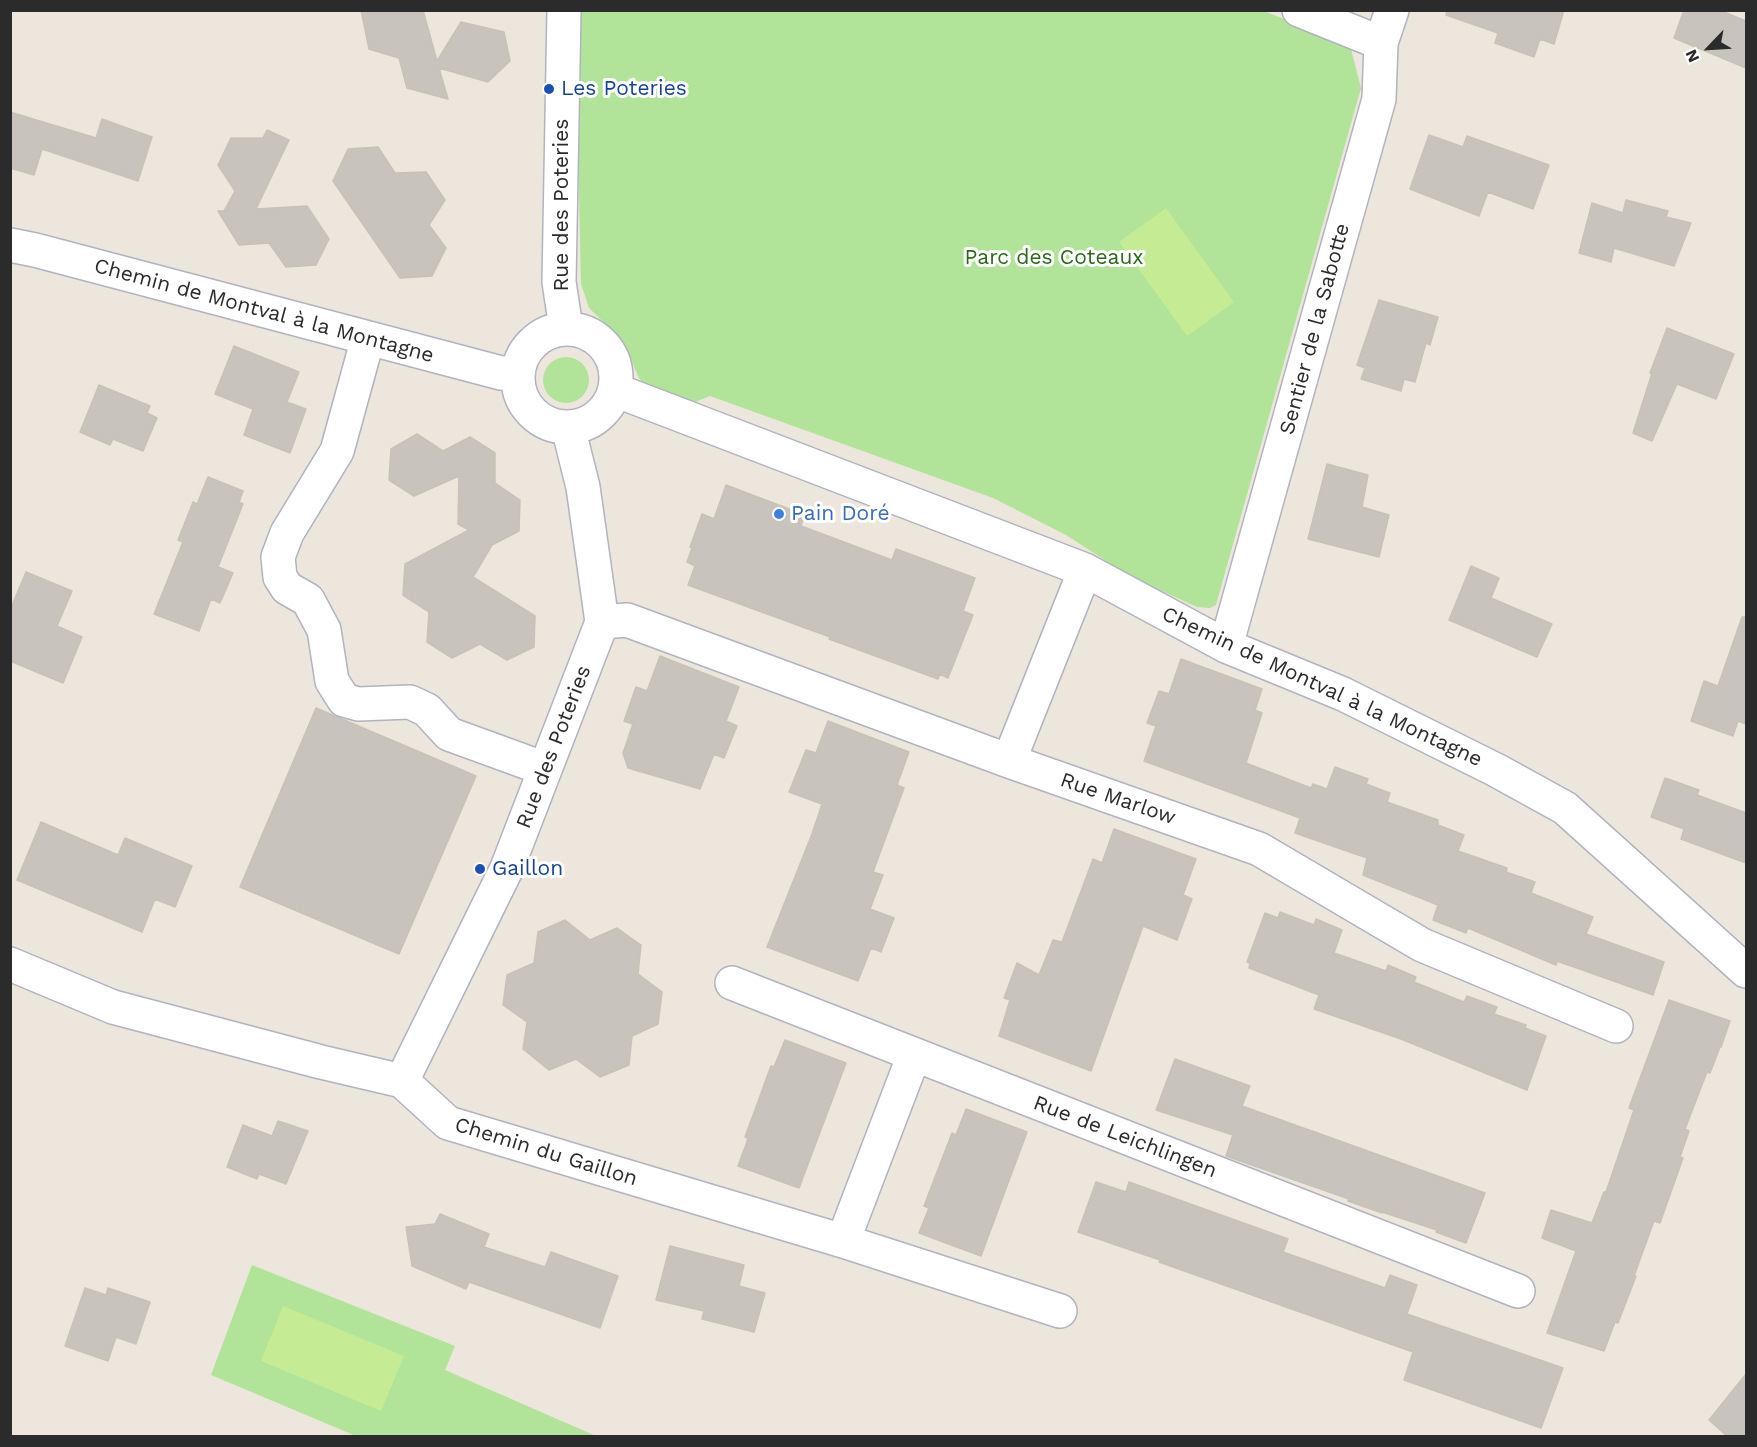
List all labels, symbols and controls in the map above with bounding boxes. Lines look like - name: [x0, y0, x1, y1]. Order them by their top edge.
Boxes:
- north arrow: [1679, 18, 1739, 78]
- text: N: [1681, 46, 1703, 65]
- place label: Les Poteries: [561, 76, 687, 102]
- marker: Les Poteries: [542, 82, 556, 96]
- street label: Rue des Poteries: [549, 119, 575, 291]
- street label: Sentier de la Sabotte: [1275, 221, 1355, 437]
- park label: Parc des Coteaux: [964, 245, 1144, 271]
- street label: Chemin de Montval à la Montagne: [91, 253, 437, 369]
- place label: Pain Doré: [791, 501, 890, 527]
- marker: Pain Doré: [772, 507, 786, 521]
- street label: Chemin de Montval à la Montagne: [1158, 602, 1486, 772]
- street label: Rue des Poteries: [511, 662, 597, 832]
- street label: Rue Marlow: [1057, 767, 1179, 831]
- place label: Gaillon: [492, 856, 563, 882]
- marker: Gaillon: [473, 862, 487, 876]
- street label: Rue de Leichlingen: [1030, 1090, 1220, 1184]
- street label: Chemin du Gaillon: [452, 1112, 640, 1192]

